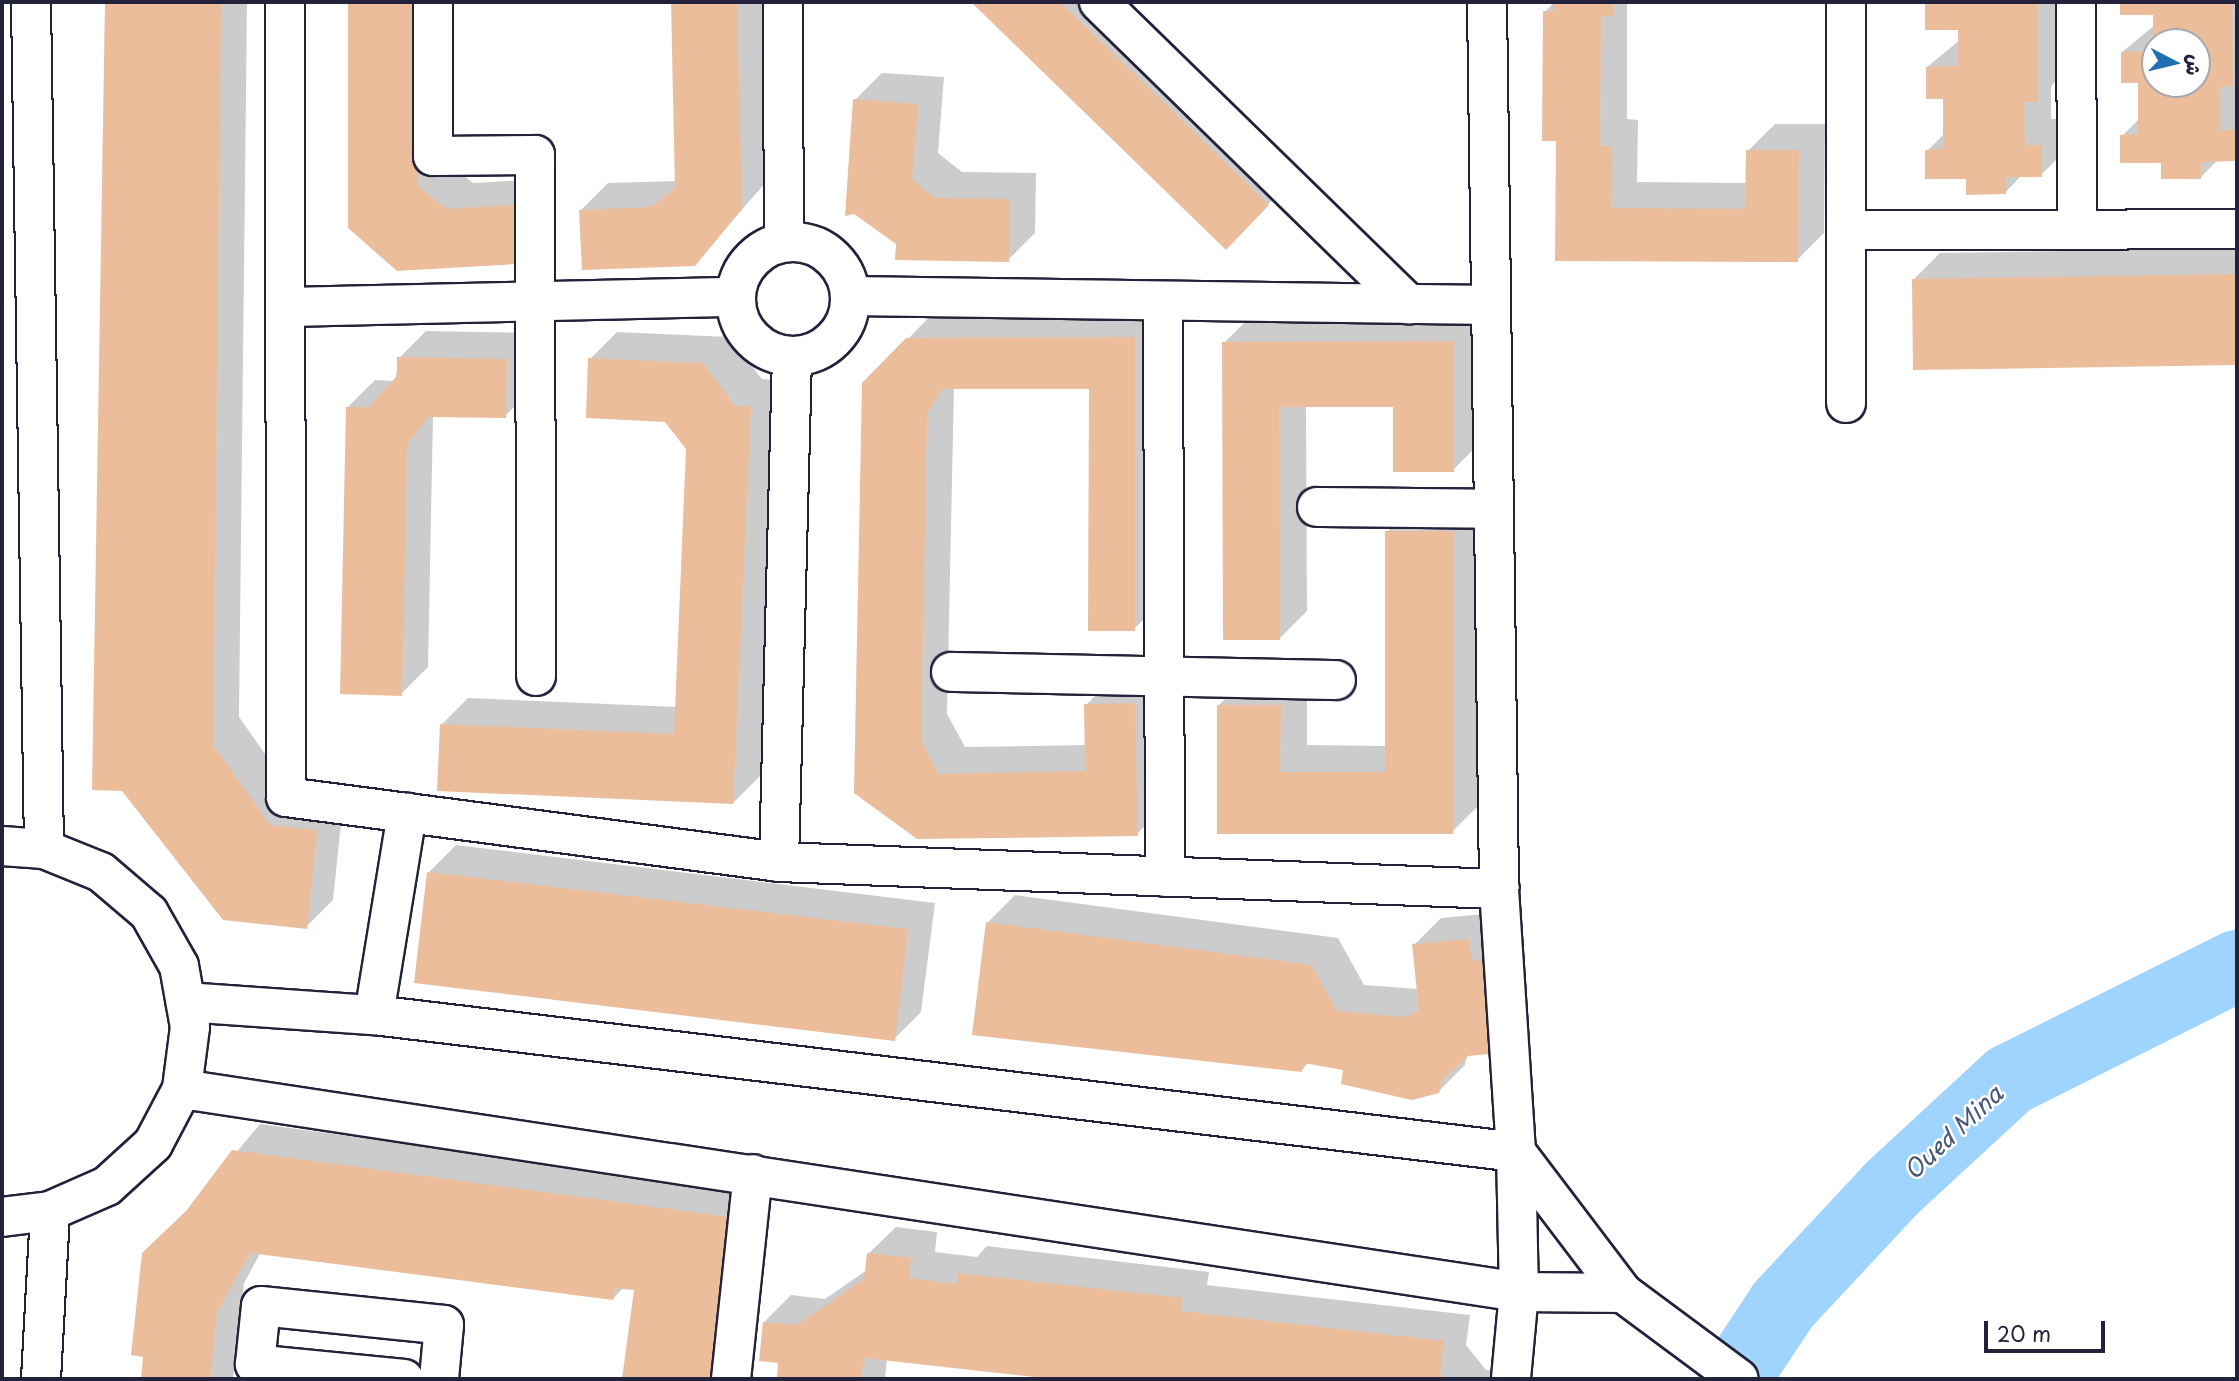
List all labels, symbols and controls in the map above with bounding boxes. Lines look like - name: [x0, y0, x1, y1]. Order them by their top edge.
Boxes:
- north arrow: [2141, 28, 2211, 98]
- text: ش: [2180, 53, 2210, 77]
- water label: Oued Mina: [1897, 1078, 2009, 1186]
- scale bar: [1987, 1308, 2108, 1352]
- text: 20 m: [1997, 1317, 2051, 1349]

